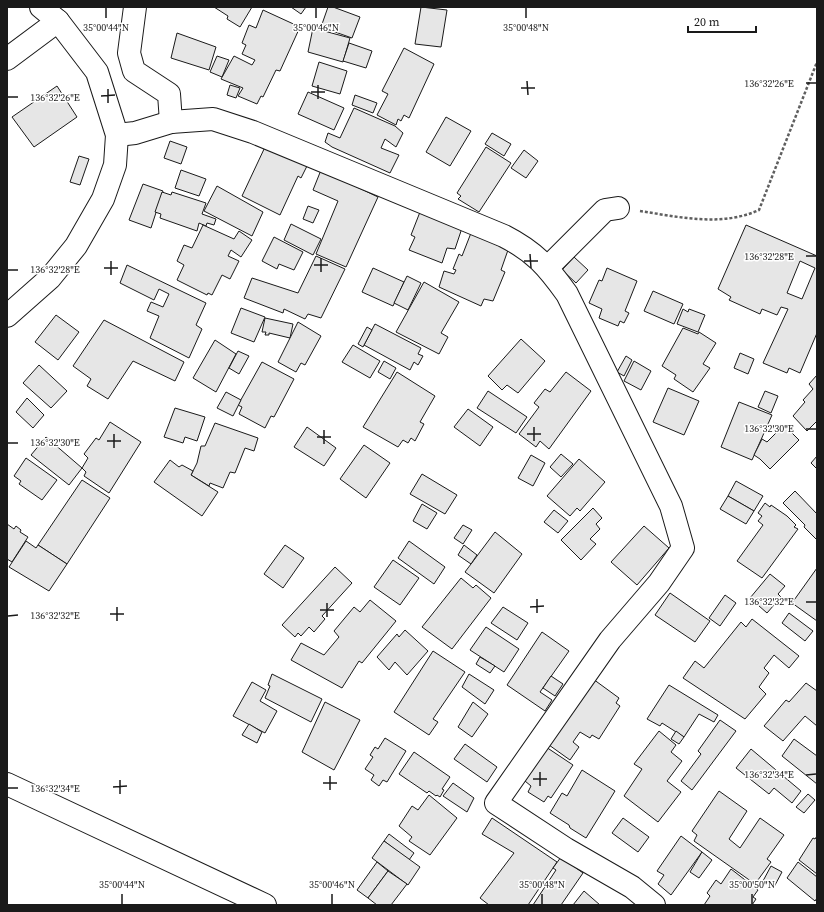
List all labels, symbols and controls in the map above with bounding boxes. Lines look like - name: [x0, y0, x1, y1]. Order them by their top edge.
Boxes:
- scale bar: [688, 8, 756, 34]
- text: 20 m: [694, 14, 720, 30]
- text: 35°00'44"N: [83, 21, 129, 34]
- text: 35°00'46"N: [293, 21, 339, 34]
- text: 35°00'48"N: [503, 21, 549, 34]
- text: 136°32'26"E: [744, 77, 794, 90]
- text: 136°32'26"E: [30, 91, 80, 104]
- text: 136°32'28"E: [744, 250, 794, 263]
- text: 136°32'28"E: [30, 263, 80, 276]
- text: 136°32'30"E: [744, 422, 794, 435]
- text: 136°32'30"E: [30, 436, 80, 449]
- text: 136°32'32"E: [744, 595, 794, 608]
- text: 136°32'32"E: [30, 609, 80, 622]
- text: 136°32'34"E: [744, 768, 794, 781]
- text: 136°32'34"E: [30, 782, 80, 795]
- text: 35°00'44"N: [99, 878, 145, 891]
- text: 35°00'46"N: [309, 878, 355, 891]
- text: 35°00'48"N: [519, 878, 565, 891]
- text: 35°00'50"N: [729, 878, 775, 891]

